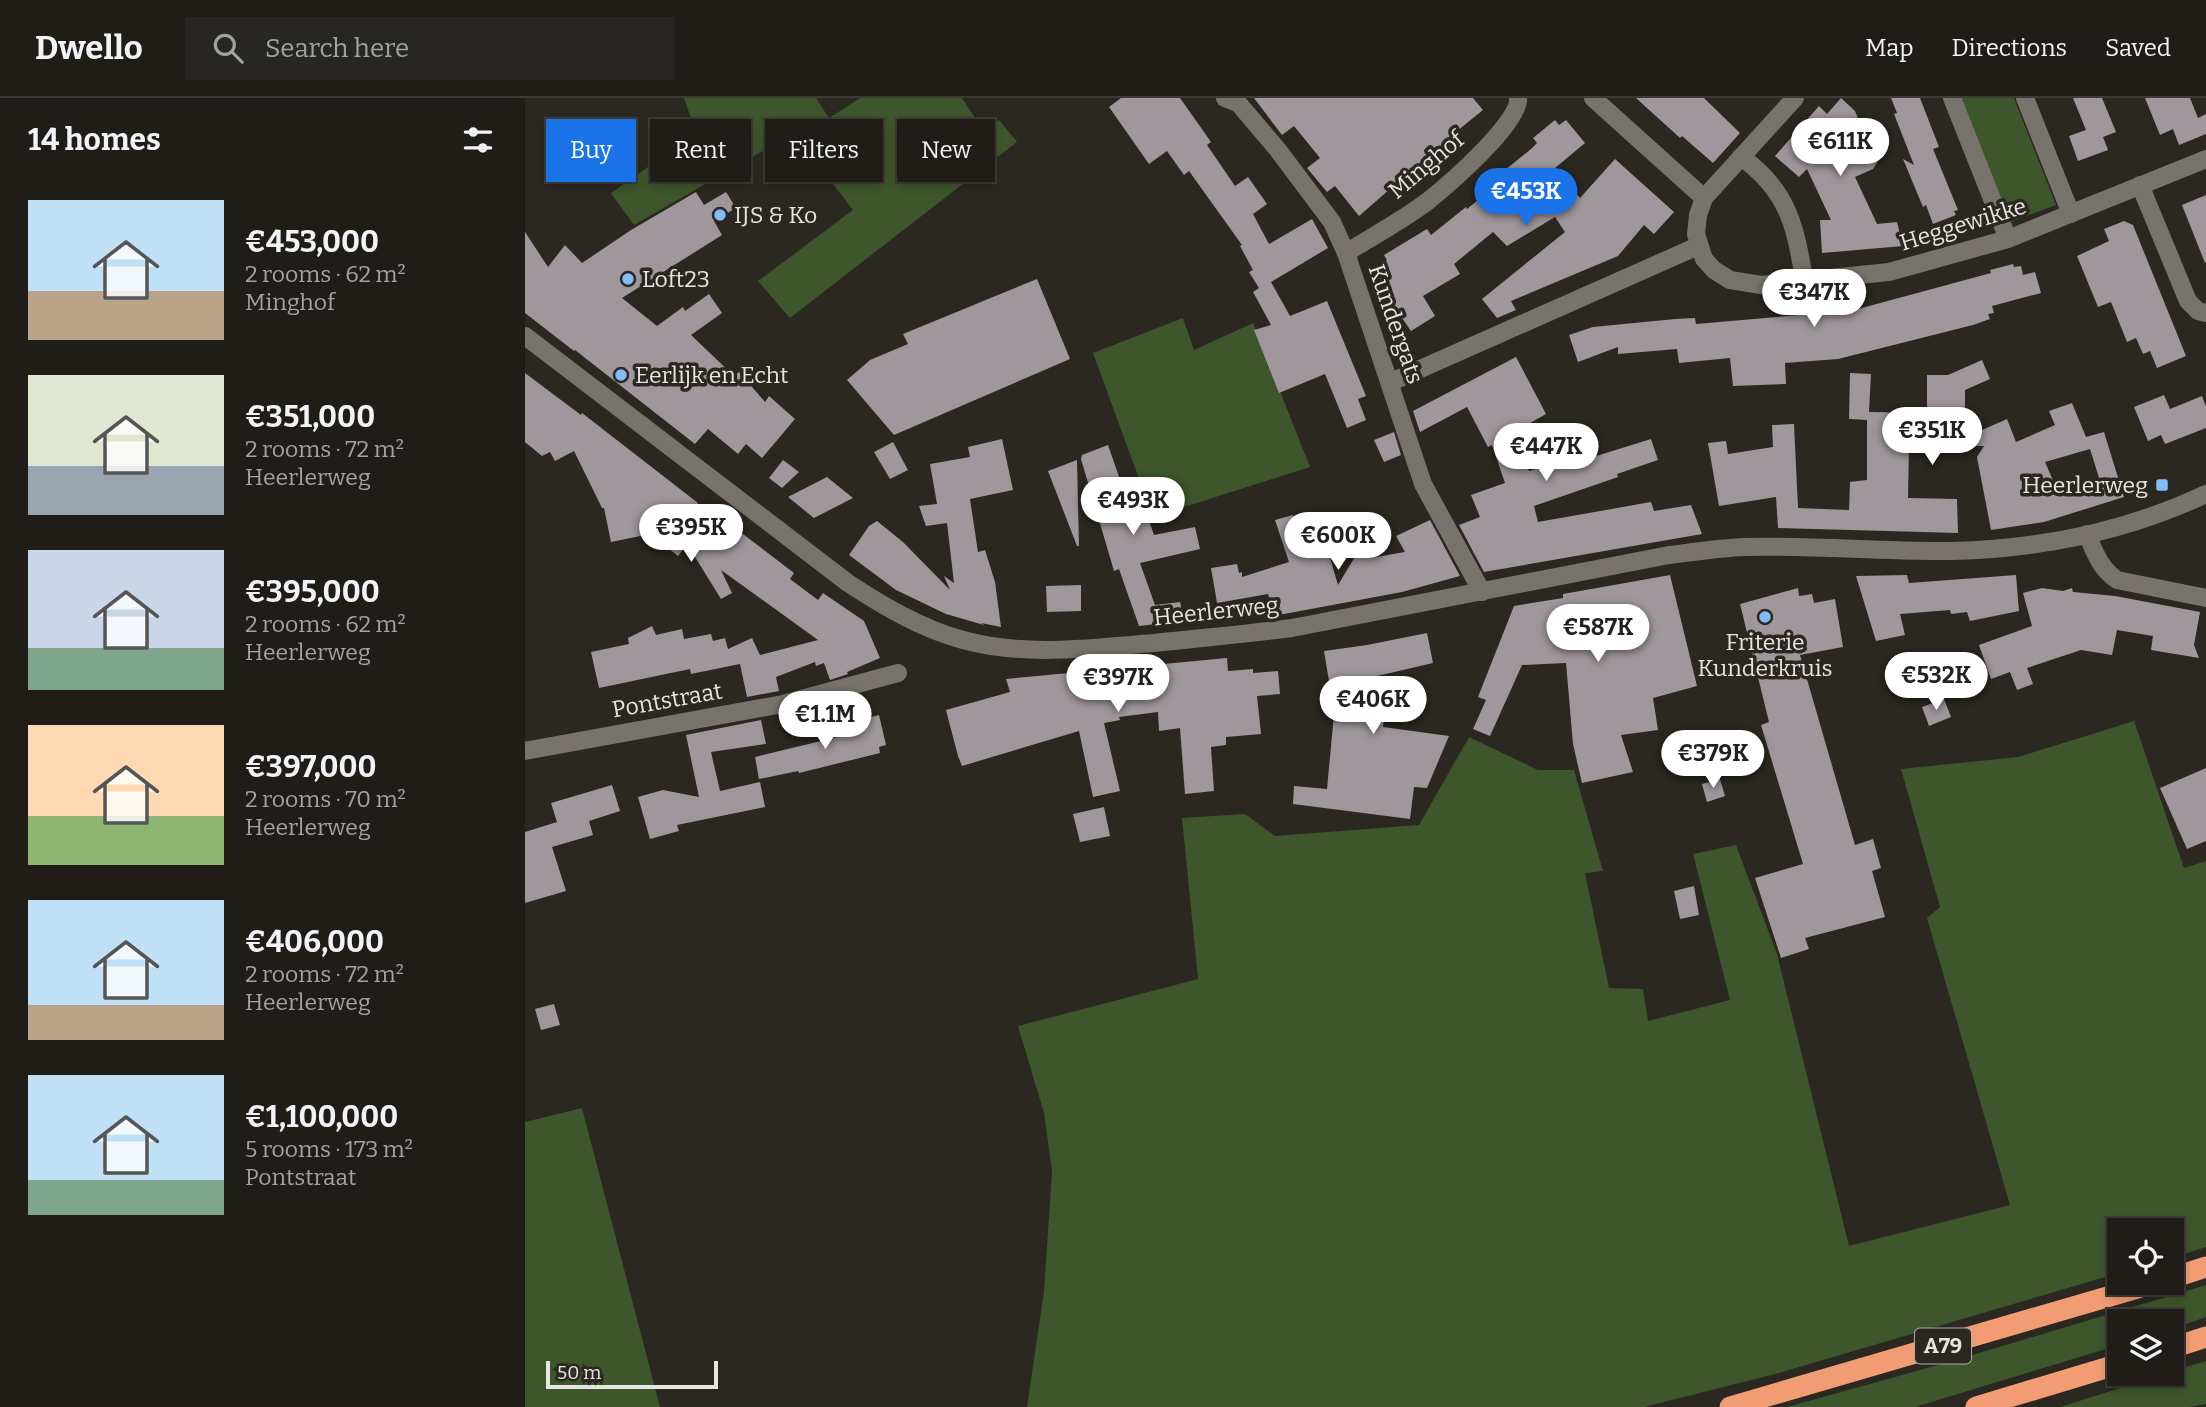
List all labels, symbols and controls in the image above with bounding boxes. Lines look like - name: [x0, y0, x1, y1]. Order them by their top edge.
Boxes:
- search box: [185, 17, 675, 80]
- text: Dwello: [35, 28, 143, 68]
- icon: search: [209, 29, 247, 67]
- text: Search here: [265, 33, 409, 64]
- text: Map: [1865, 34, 1914, 62]
- text: Directions: [1952, 34, 2067, 62]
- text: Saved: [2105, 34, 2171, 62]
- pin: €611K: [1791, 118, 1889, 178]
- chip: Buy: [546, 119, 636, 182]
- chip: Rent: [650, 119, 751, 182]
- chip: Filters: [765, 119, 883, 182]
- chip: New: [897, 119, 995, 182]
- icon: filters: [459, 121, 497, 159]
- text: 14 homes: [28, 122, 161, 158]
- street label: Minghof: [1383, 124, 1471, 205]
- text: €611K: [1807, 127, 1873, 155]
- pin: €453K: [1477, 169, 1575, 228]
- text: €453K: [1490, 177, 1562, 205]
- street label: Heggewikke: [1896, 191, 2030, 257]
- place label: IJS & Ko: [734, 201, 817, 229]
- marker: IJS & Ko: [712, 207, 728, 223]
- text: €453,000: [245, 224, 379, 260]
- icon: home: [84, 228, 168, 312]
- text: 2 rooms · 62 m²: [245, 260, 406, 288]
- street label: Kundergats: [1362, 261, 1430, 387]
- place label: Loft23: [642, 265, 710, 293]
- pin: €347K: [1765, 270, 1863, 329]
- marker: Loft23: [620, 271, 636, 287]
- text: €347K: [1778, 278, 1850, 306]
- text: Minghof: [245, 288, 335, 316]
- place label: Eerlijk en Echt: [635, 361, 788, 389]
- marker: Eerlijk en Echt: [613, 367, 629, 383]
- text: €351,000: [245, 399, 375, 435]
- icon: home: [84, 403, 168, 487]
- pin: €351K: [1883, 408, 1981, 467]
- text: €351K: [1898, 416, 1966, 444]
- pin: €447K: [1497, 424, 1595, 483]
- text: €447K: [1510, 432, 1582, 460]
- text: 2 rooms · 72 m²: [245, 435, 404, 463]
- text: Heerlerweg: [245, 463, 371, 491]
- place label: Heerlerweg: [2022, 471, 2148, 499]
- marker: Heerlerweg: [2154, 477, 2170, 493]
- pin: €493K: [1084, 478, 1182, 537]
- text: €493K: [1097, 486, 1169, 514]
- pin: €395K: [642, 504, 740, 564]
- pin: €600K: [1289, 512, 1387, 572]
- text: €395K: [655, 513, 727, 541]
- text: €600K: [1300, 521, 1376, 549]
- text: €395,000: [245, 574, 380, 610]
- icon: home: [84, 578, 168, 662]
- street label: Heerlerweg: [1152, 590, 1280, 631]
- pin: €587K: [1549, 604, 1647, 664]
- marker: Friterie Kunderkruis: [1757, 609, 1773, 625]
- text: 2 rooms · 62 m²: [245, 610, 406, 638]
- text: €587K: [1562, 613, 1634, 641]
- place label: Friterie Kunderkruis: [1697, 628, 1833, 682]
- text: Heerlerweg: [245, 638, 371, 666]
- pin: €532K: [1887, 652, 1985, 712]
- pin: €397K: [1069, 654, 1167, 714]
- text: €532K: [1901, 661, 1971, 689]
- text: €397K: [1082, 663, 1154, 691]
- pin: €406K: [1324, 676, 1422, 736]
- street label: Pontstraat: [610, 677, 724, 723]
- text: €406K: [1336, 685, 1410, 713]
- pin: €1.1M: [776, 692, 874, 751]
- text: €1.1M: [795, 700, 855, 728]
- pin: €379K: [1664, 730, 1762, 790]
- text: €379K: [1677, 739, 1749, 767]
- text: €397,000: [245, 749, 377, 785]
- icon: home: [84, 753, 168, 837]
- text: 2 rooms · 70 m²: [245, 785, 406, 813]
- text: Heerlerweg: [245, 813, 371, 841]
- text: €406,000: [245, 924, 384, 960]
- icon: home: [84, 928, 168, 1012]
- text: 2 rooms · 72 m²: [245, 960, 404, 988]
- text: Heerlerweg: [245, 988, 371, 1016]
- text: €1,100,000: [245, 1099, 398, 1135]
- icon: home: [84, 1103, 168, 1187]
- text: 5 rooms · 173 m²: [245, 1135, 413, 1163]
- text: Pontstraat: [245, 1163, 356, 1191]
- map controls: [2107, 1218, 2184, 1386]
- button: locate: [2107, 1218, 2184, 1295]
- button: layers: [2107, 1309, 2184, 1386]
- road number: A79: [1915, 1328, 1971, 1364]
- scale bar: [546, 1358, 717, 1390]
- text: 50 m: [557, 1361, 601, 1384]

